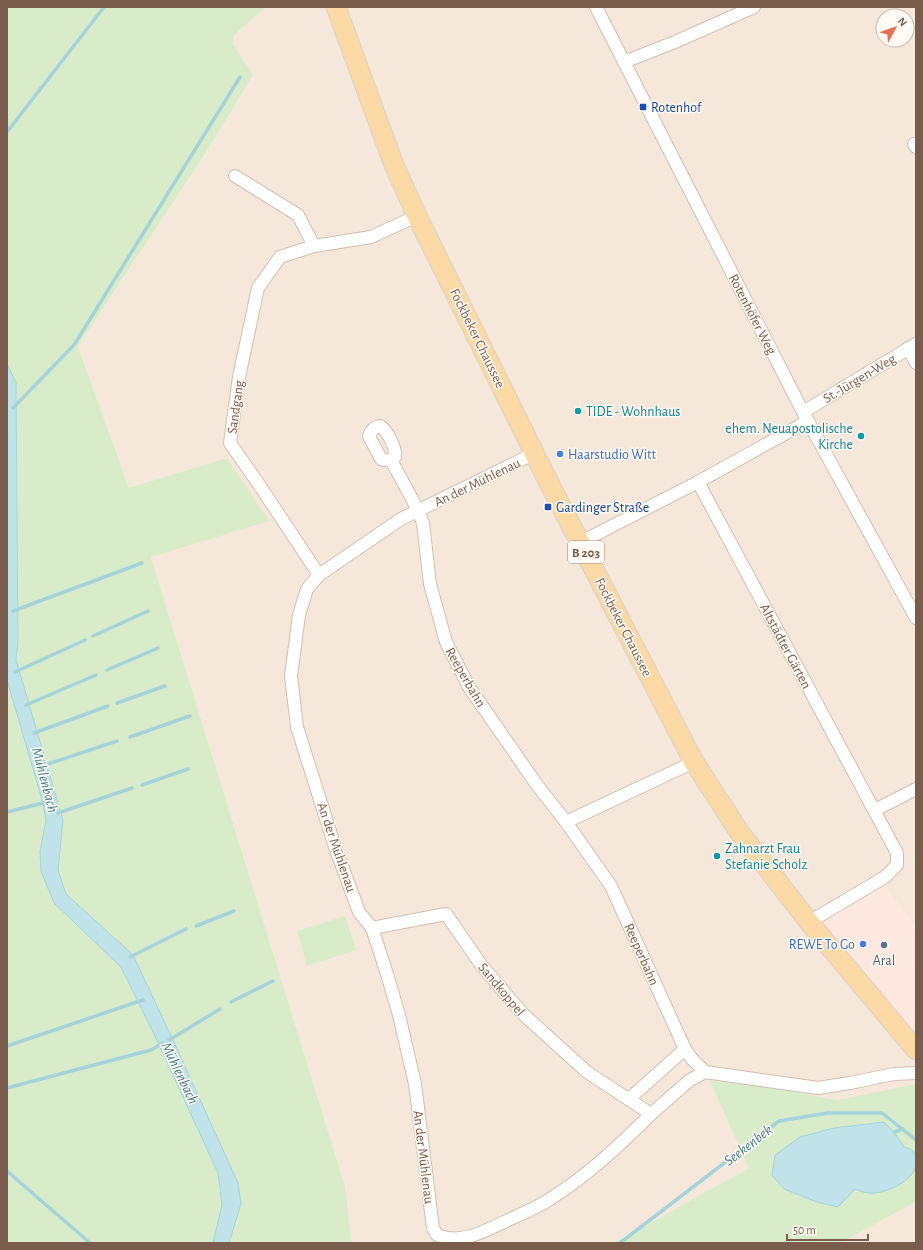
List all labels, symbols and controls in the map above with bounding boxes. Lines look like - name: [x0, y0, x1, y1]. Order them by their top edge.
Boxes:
- north arrow: [875, 8, 915, 48]
- text: N: [896, 15, 909, 28]
- place label: Rotenhof: [651, 101, 702, 115]
- marker: Rotenhof: [638, 102, 648, 112]
- street label: Rotenhöfer Weg: [726, 272, 778, 357]
- street label: Fockbeker Chaussee: [447, 286, 507, 390]
- street label: St.-Jürgen-Weg: [821, 352, 898, 406]
- street label: Sandgang: [225, 379, 247, 435]
- place label: TIDE - Wohnhaus: [586, 405, 681, 419]
- marker: TIDE - Wohnhaus: [573, 406, 583, 416]
- place label: ehem. Neuapostolische Kirche: [725, 422, 853, 452]
- marker: ehem. Neuapostolische Kirche: [856, 431, 866, 441]
- place label: Haarstudio Witt: [568, 448, 657, 462]
- marker: Haarstudio Witt: [555, 449, 565, 459]
- street label: An der Mühlenau: [432, 456, 523, 510]
- place label: Gardinger Straße: [556, 501, 649, 515]
- marker: Gardinger Straße: [543, 502, 553, 512]
- road number: B 203: [568, 541, 604, 563]
- street label: Fockbeker Chaussee: [592, 576, 654, 679]
- street label: Altstädter Gärten: [757, 602, 813, 691]
- street label: Reeperbahn: [442, 645, 488, 710]
- water label: Mühlenbach: [29, 746, 60, 814]
- street label: An der Mühlenau: [314, 801, 358, 894]
- place label: Zahnarzt Frau Stefanie Scholz: [725, 842, 807, 872]
- marker: Zahnarzt Frau Stefanie Scholz: [712, 851, 722, 861]
- street label: Reeperbahn: [621, 921, 661, 988]
- place label: REWE To Go: [789, 938, 855, 952]
- marker: REWE To Go: [858, 939, 868, 949]
- marker: Aral: [879, 940, 889, 950]
- place label: Aral: [873, 954, 895, 968]
- street label: Sandkoppel: [475, 960, 527, 1019]
- water label: Mühlenbach: [158, 1040, 201, 1107]
- street label: An der Mühlenau: [410, 1110, 436, 1205]
- water label: Seekenbek: [721, 1122, 775, 1169]
- scale bar: [787, 1216, 868, 1242]
- text: 50 m: [793, 1224, 816, 1236]

